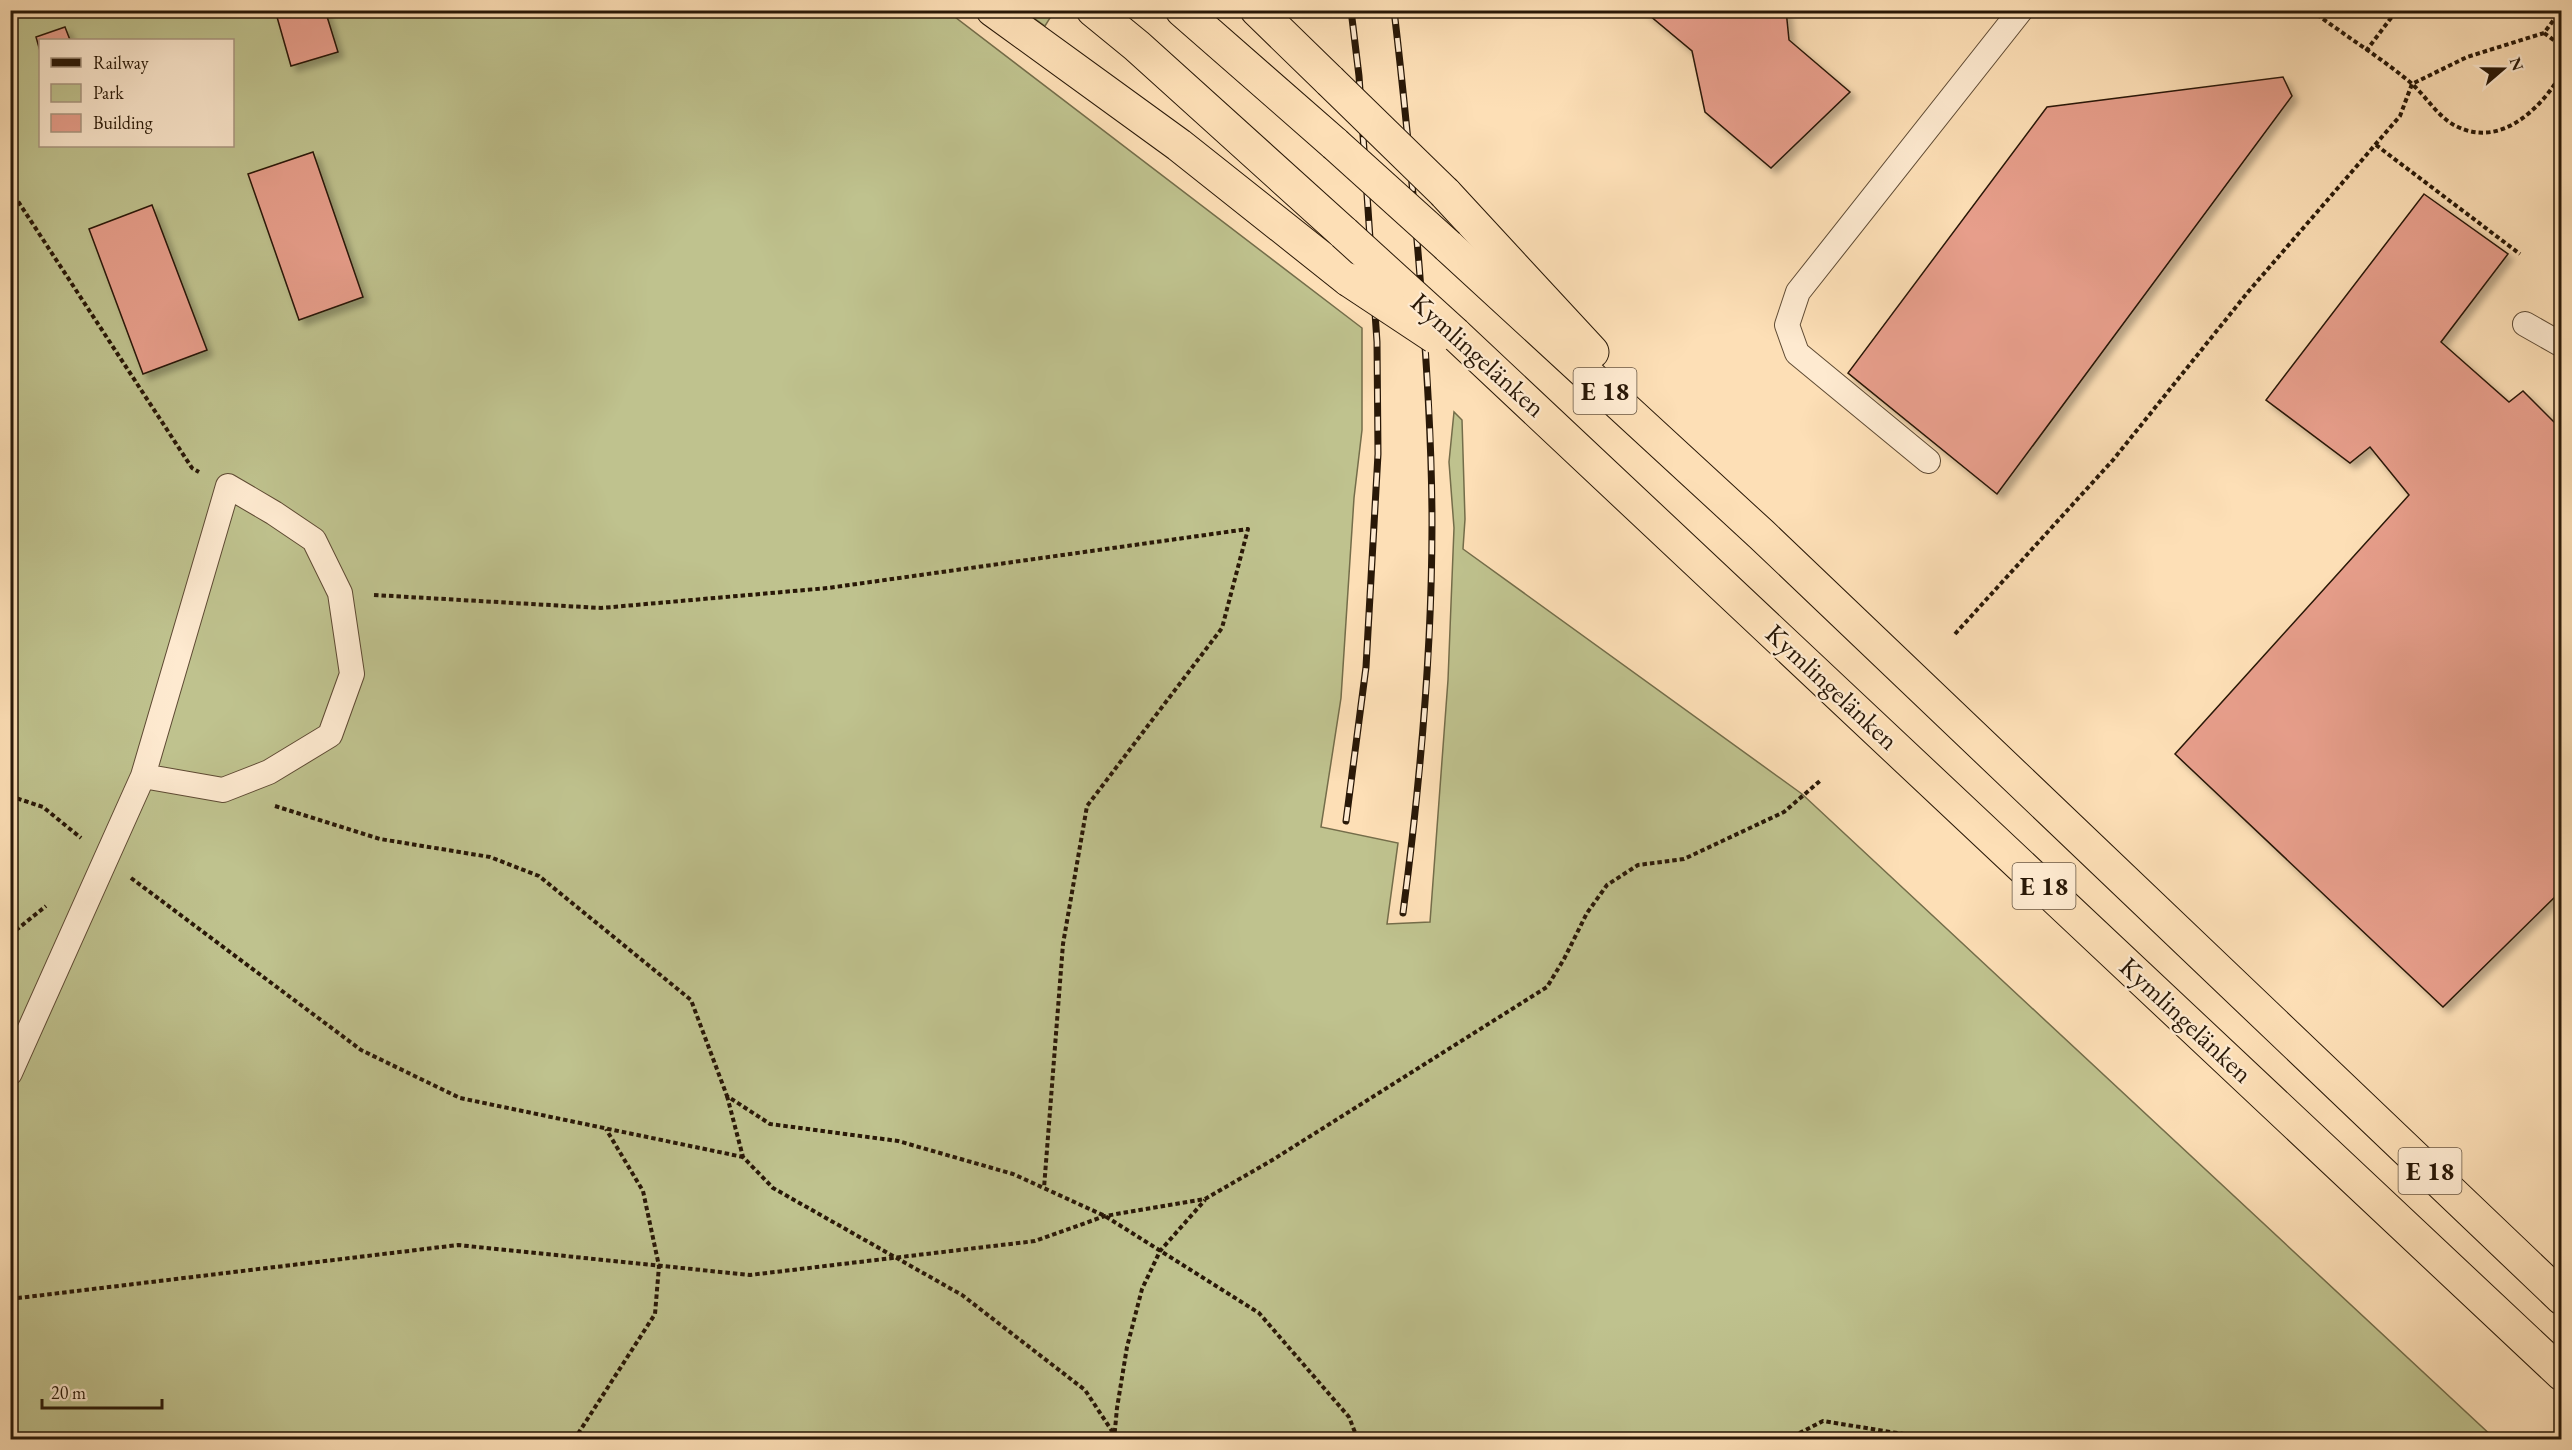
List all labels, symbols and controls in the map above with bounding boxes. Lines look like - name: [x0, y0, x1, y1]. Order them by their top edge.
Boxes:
- legend: [39, 39, 234, 147]
- north arrow: [2473, 39, 2533, 99]
- text: Railway: [93, 51, 149, 74]
- text: N: [2505, 54, 2529, 74]
- text: Park: [93, 81, 124, 104]
- text: Building: [93, 111, 153, 134]
- street label: Kymlingelänken: [1404, 285, 1553, 424]
- road number: E 18: [1574, 368, 1636, 414]
- street label: Kymlingelänken: [1758, 616, 1906, 757]
- road number: E 18: [2012, 863, 2076, 909]
- street label: Kymlingelänken: [2112, 949, 2260, 1090]
- road number: E 18: [2398, 1148, 2462, 1194]
- scale bar: [42, 1372, 162, 1410]
- text: 20 m: [51, 1381, 86, 1404]

